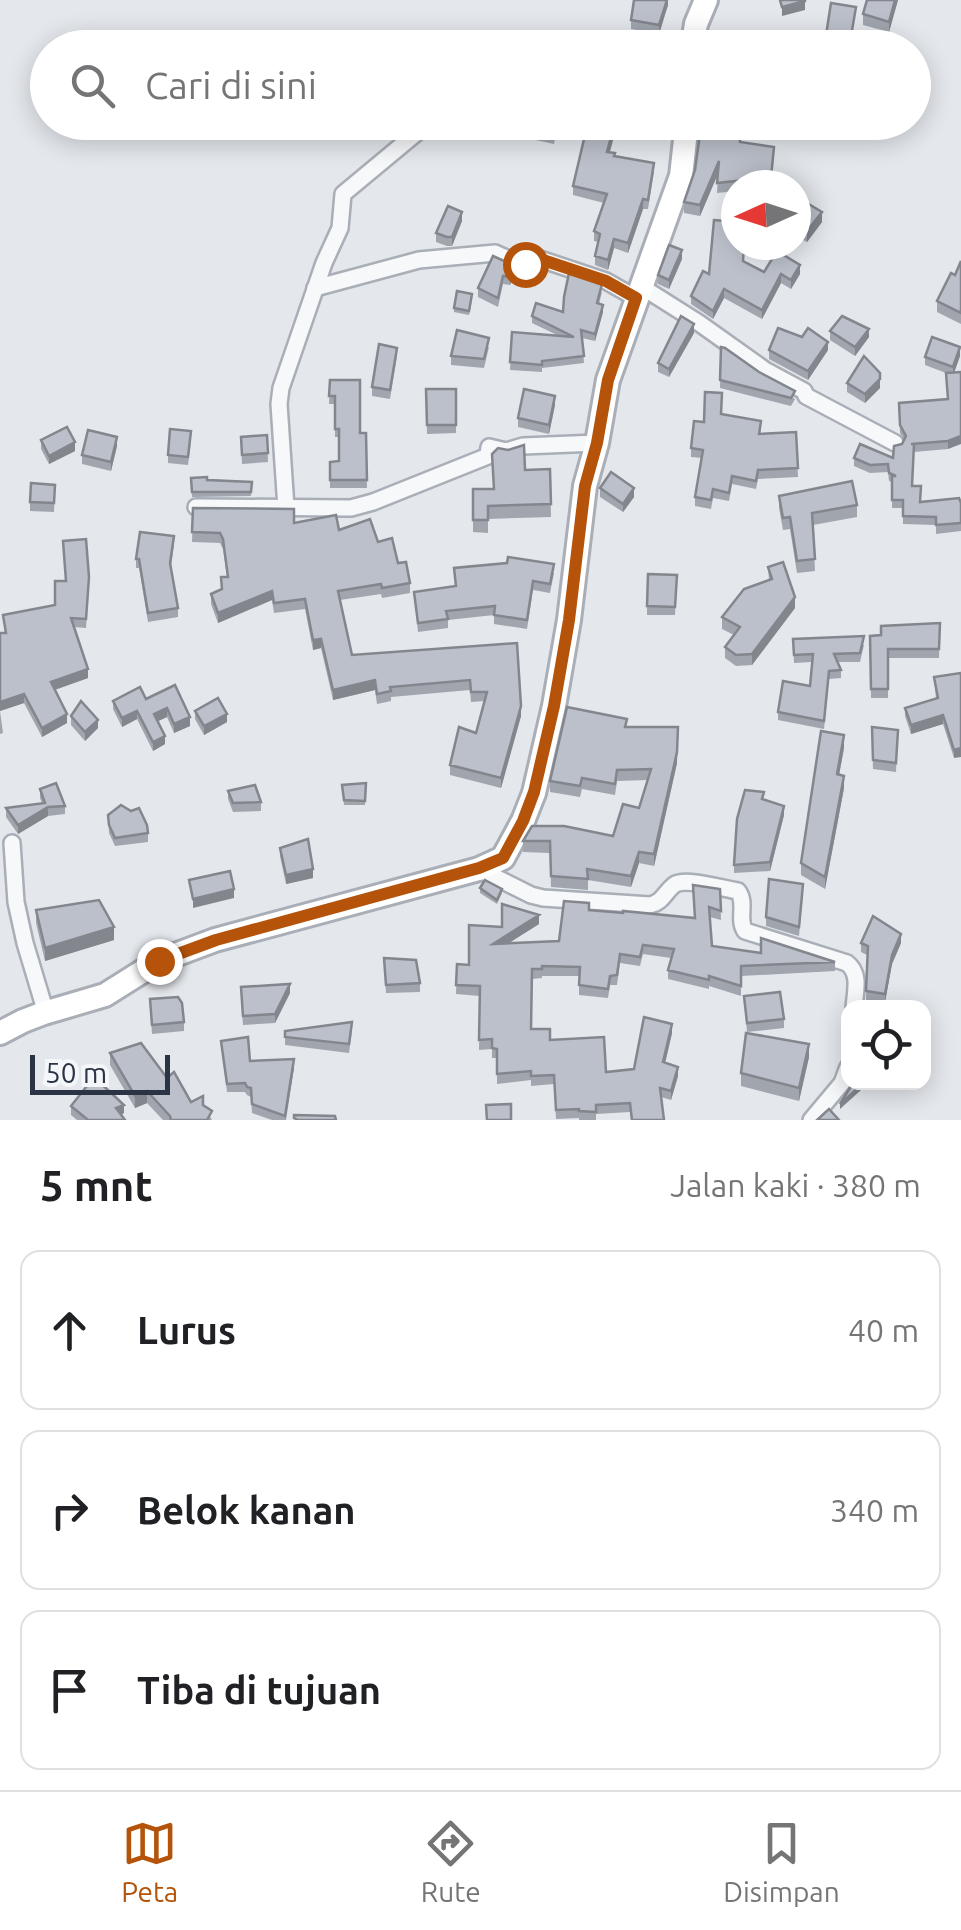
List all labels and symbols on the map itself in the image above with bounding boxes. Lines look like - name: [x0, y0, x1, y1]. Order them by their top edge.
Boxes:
- north arrow: [721, 170, 811, 260]
- route start: [503, 242, 549, 288]
- route end: [137, 939, 183, 985]
- scale bar: [30, 1050, 170, 1094]

